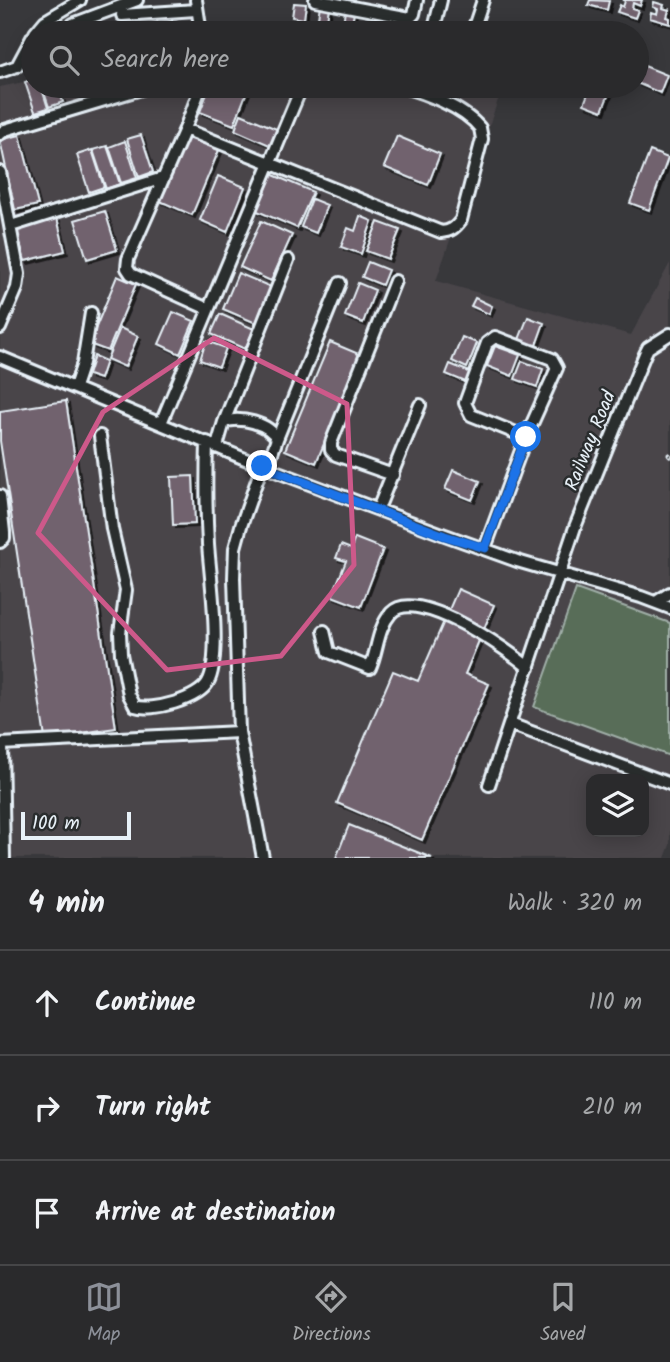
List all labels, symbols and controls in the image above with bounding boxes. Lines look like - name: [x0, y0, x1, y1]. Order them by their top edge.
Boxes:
- search box: [21, 21, 649, 98]
- text: Search here: [101, 39, 229, 81]
- icon: search: [45, 41, 83, 79]
- street label: Railway Road: [557, 386, 625, 496]
- route start: [510, 421, 541, 452]
- route end: [246, 450, 277, 481]
- map controls: [586, 774, 649, 837]
- button: layers: [586, 774, 649, 837]
- scale bar: [21, 809, 131, 841]
- text: 100 m: [32, 809, 80, 839]
- text: 4 min: [28, 880, 105, 928]
- text: Walk · 320 m: [507, 886, 642, 922]
- text: Continue: [95, 982, 196, 1024]
- icon: ahead: [28, 984, 66, 1022]
- text: 110 m: [589, 985, 642, 1021]
- text: Turn right: [95, 1087, 211, 1129]
- icon: right: [28, 1089, 66, 1127]
- text: 210 m: [582, 1090, 642, 1126]
- text: Arrive at destination: [95, 1192, 335, 1234]
- icon: arrive: [28, 1194, 66, 1232]
- tab: Map: [85, 1278, 123, 1350]
- tab: Directions: [292, 1278, 371, 1350]
- tab: Saved: [540, 1278, 585, 1350]

